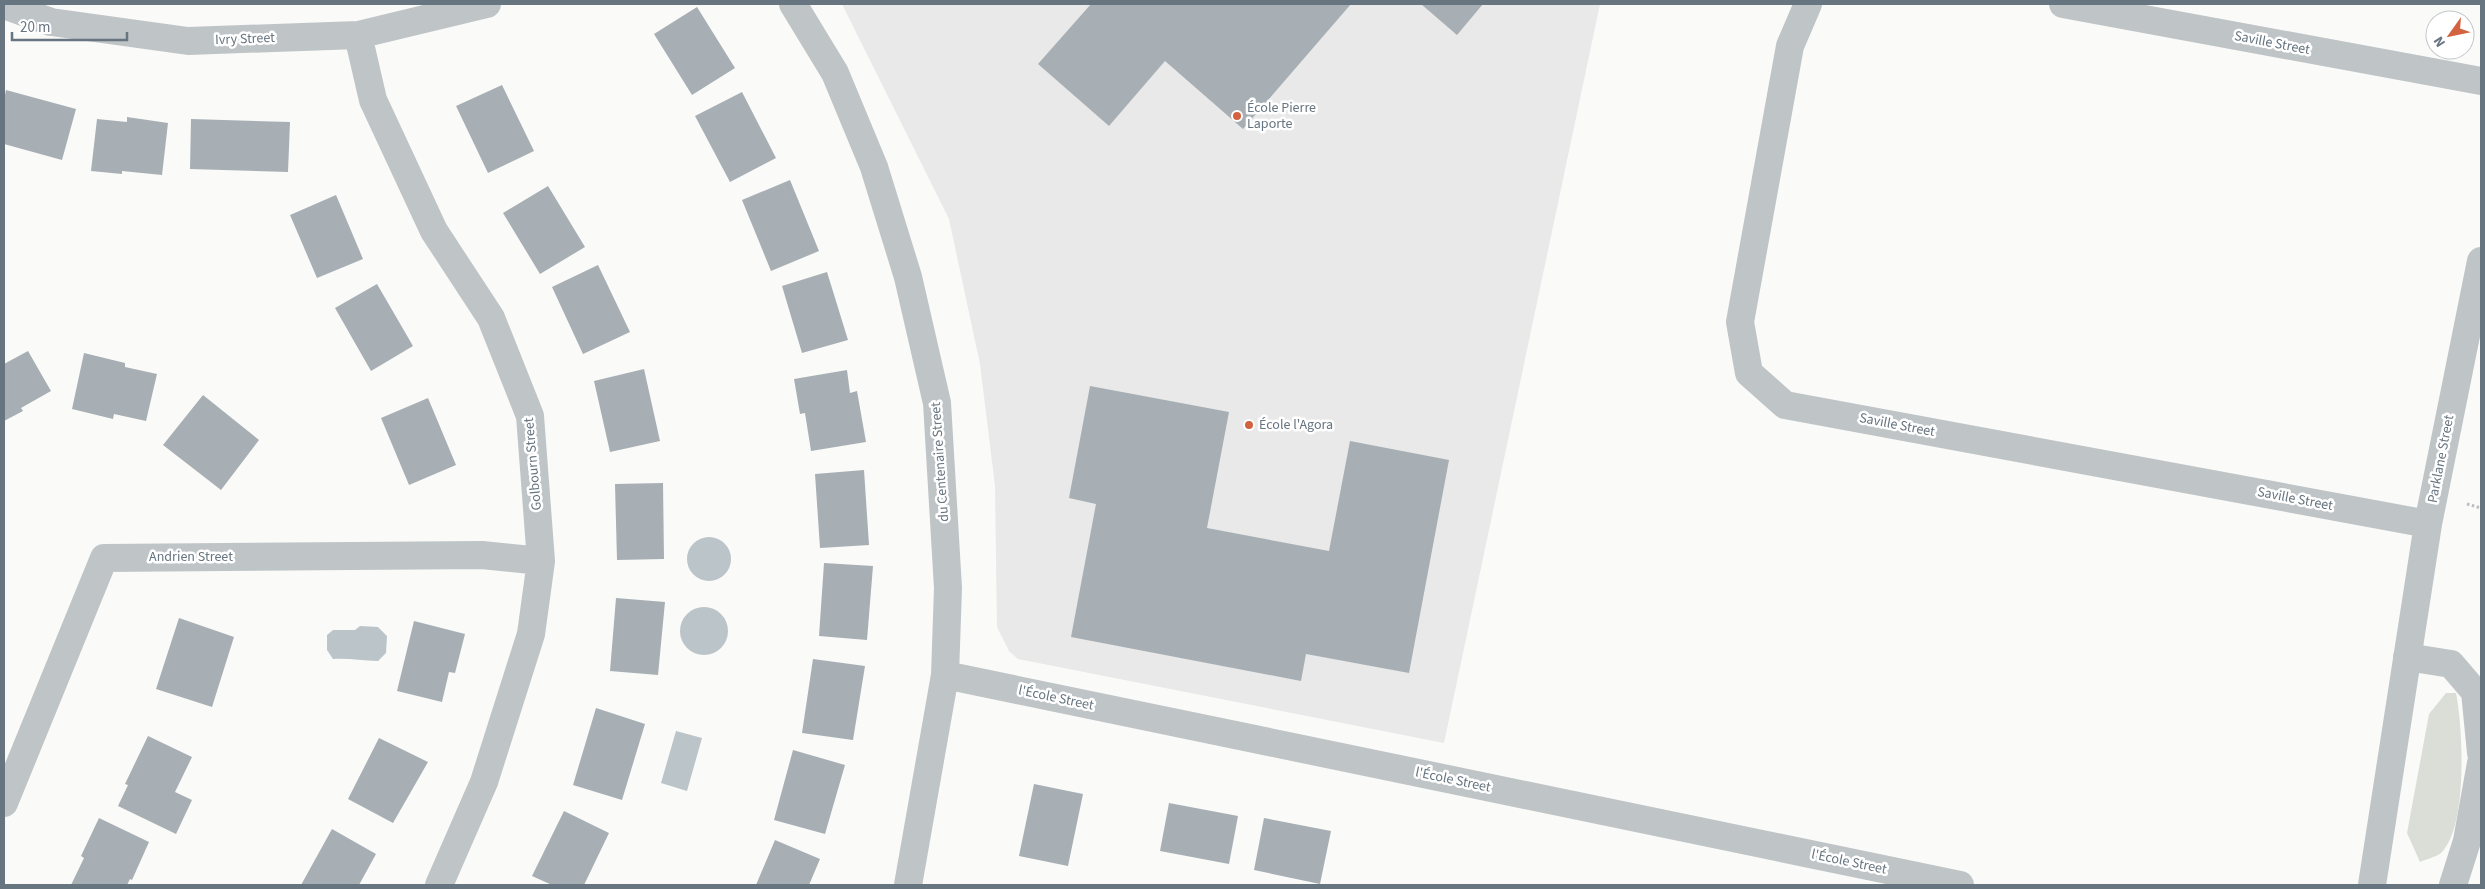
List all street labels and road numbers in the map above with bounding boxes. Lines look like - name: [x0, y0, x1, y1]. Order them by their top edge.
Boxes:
- street label: Saville Street: [2233, 26, 2312, 60]
- street label: Ivry Street: [215, 28, 276, 50]
- street label: du Centenaire Street: [926, 401, 954, 523]
- street label: Saville Street: [1858, 408, 1937, 442]
- street label: Parklane Street: [2423, 413, 2459, 505]
- street label: Golbourn Street: [519, 416, 547, 511]
- street label: Saville Street: [2256, 482, 2335, 516]
- street label: Andrien Street: [149, 547, 233, 567]
- street label: l'École Street: [1017, 680, 1096, 716]
- street label: l'École Street: [1414, 762, 1493, 798]
- street label: l'École Street: [1810, 844, 1889, 880]

